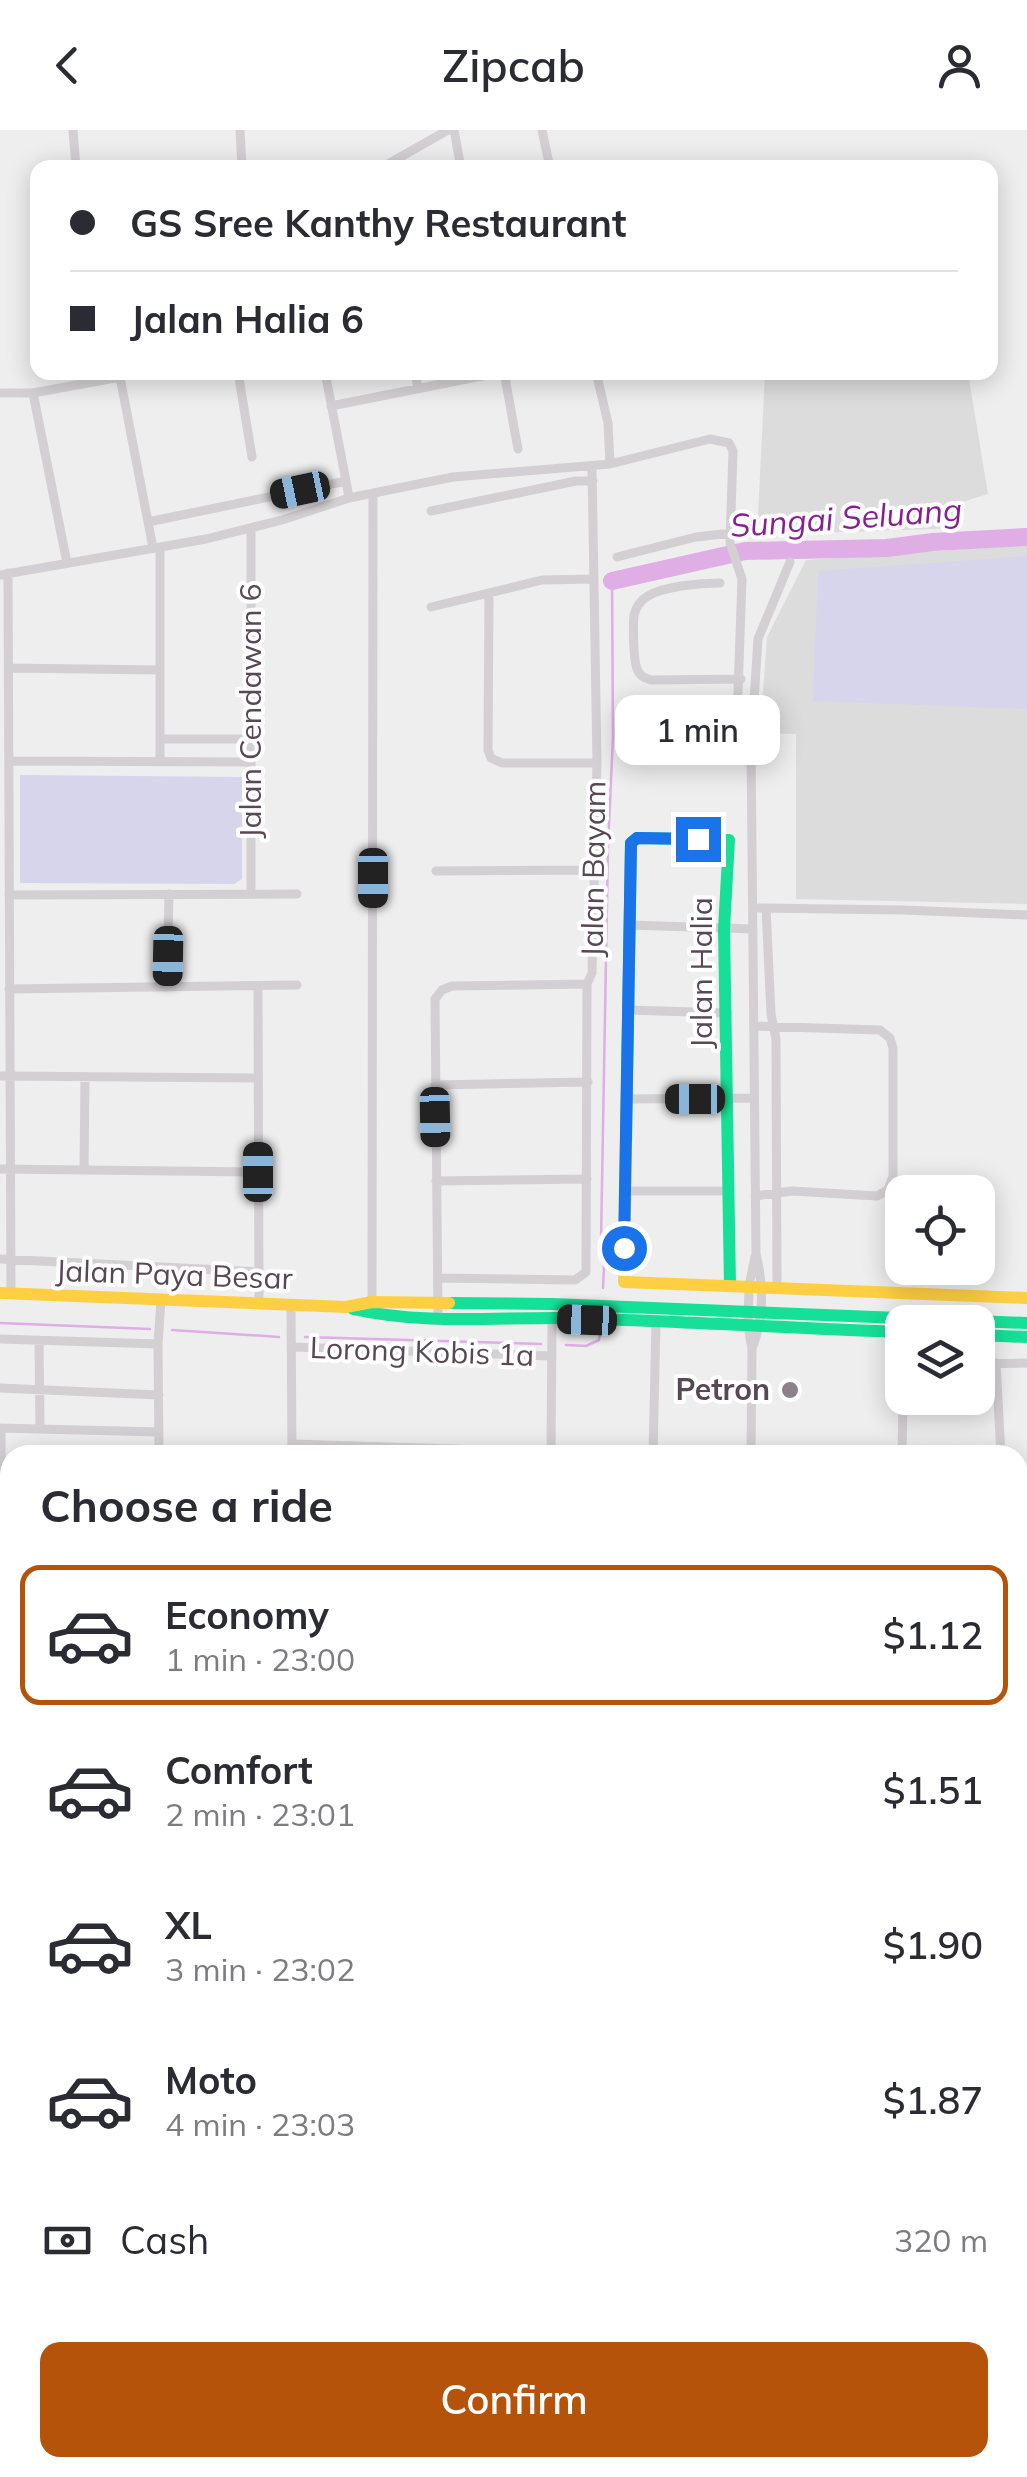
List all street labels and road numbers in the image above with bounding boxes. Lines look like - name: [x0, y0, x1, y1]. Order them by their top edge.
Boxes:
- street label: Jalan Cendawan 6: [231, 584, 269, 838]
- street label: Jalan Bayam: [572, 780, 614, 958]
- street label: Jalan Halia: [682, 897, 720, 1049]
- street label: Jalan Paya Besar: [55, 1251, 293, 1297]
- street label: Lorong Kobis 1a: [309, 1328, 535, 1374]

